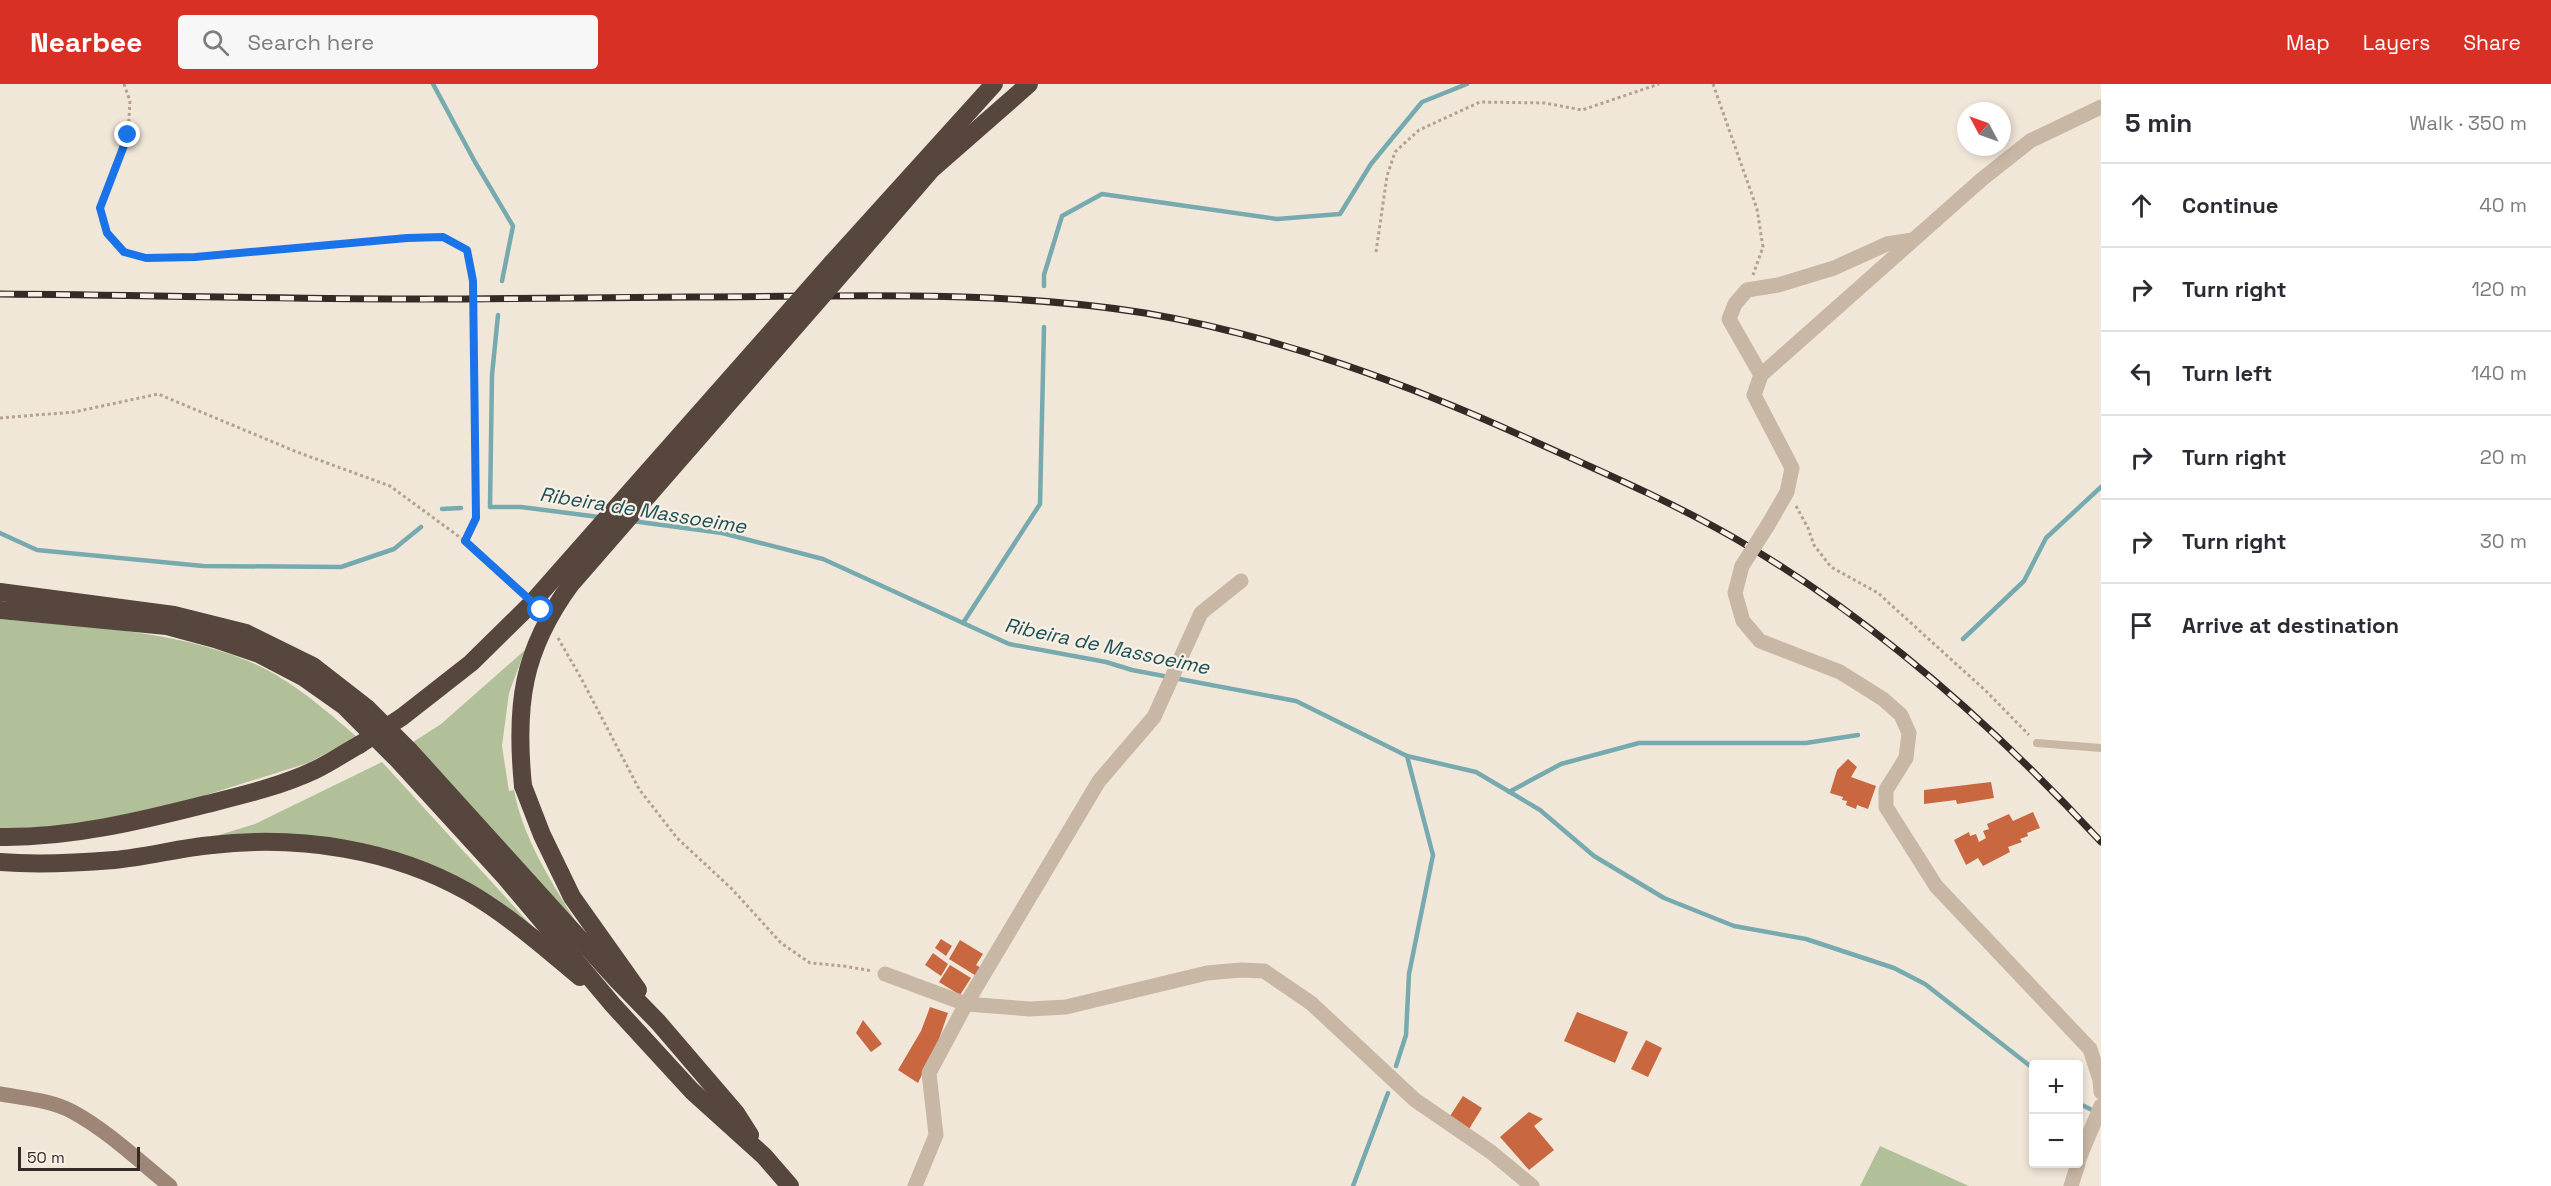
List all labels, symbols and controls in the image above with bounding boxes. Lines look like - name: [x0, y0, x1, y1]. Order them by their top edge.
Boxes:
- search box: [178, 15, 598, 69]
- text: Nearbee: [30, 24, 142, 60]
- icon: search: [199, 26, 232, 59]
- text: Search here: [247, 28, 374, 56]
- text: Map: [2286, 29, 2330, 56]
- text: Layers: [2363, 29, 2430, 56]
- text: Share: [2463, 29, 2521, 56]
- north arrow: [1957, 102, 2011, 156]
- text: 5 min: [2125, 106, 2192, 140]
- text: Walk · 350 m: [2409, 110, 2527, 136]
- route end: [114, 121, 140, 147]
- icon: ahead: [2125, 189, 2158, 222]
- text: Continue: [2182, 191, 2278, 219]
- text: 40 m: [2479, 192, 2527, 218]
- icon: right: [2125, 273, 2158, 306]
- text: Turn right: [2182, 275, 2287, 303]
- text: 120 m: [2471, 276, 2527, 302]
- icon: left: [2125, 357, 2158, 390]
- text: Turn left: [2182, 359, 2272, 387]
- text: 140 m: [2471, 360, 2527, 386]
- icon: right: [2125, 441, 2158, 474]
- text: Turn right: [2182, 443, 2287, 471]
- text: 20 m: [2480, 444, 2527, 470]
- water label: Ribeira de Massoeime: [538, 481, 749, 539]
- icon: right: [2125, 525, 2158, 558]
- text: Turn right: [2182, 527, 2287, 555]
- text: 30 m: [2480, 528, 2527, 554]
- route start: [527, 596, 553, 622]
- icon: arrive: [2125, 609, 2158, 642]
- text: Arrive at destination: [2182, 611, 2399, 639]
- water label: Ribeira de Massoeime: [1002, 612, 1213, 681]
- map controls: [2029, 1060, 2083, 1168]
- button: +: [2029, 1060, 2083, 1114]
- button: −: [2029, 1114, 2083, 1168]
- scale bar: [18, 1144, 140, 1172]
- text: 50 m: [27, 1147, 65, 1168]

